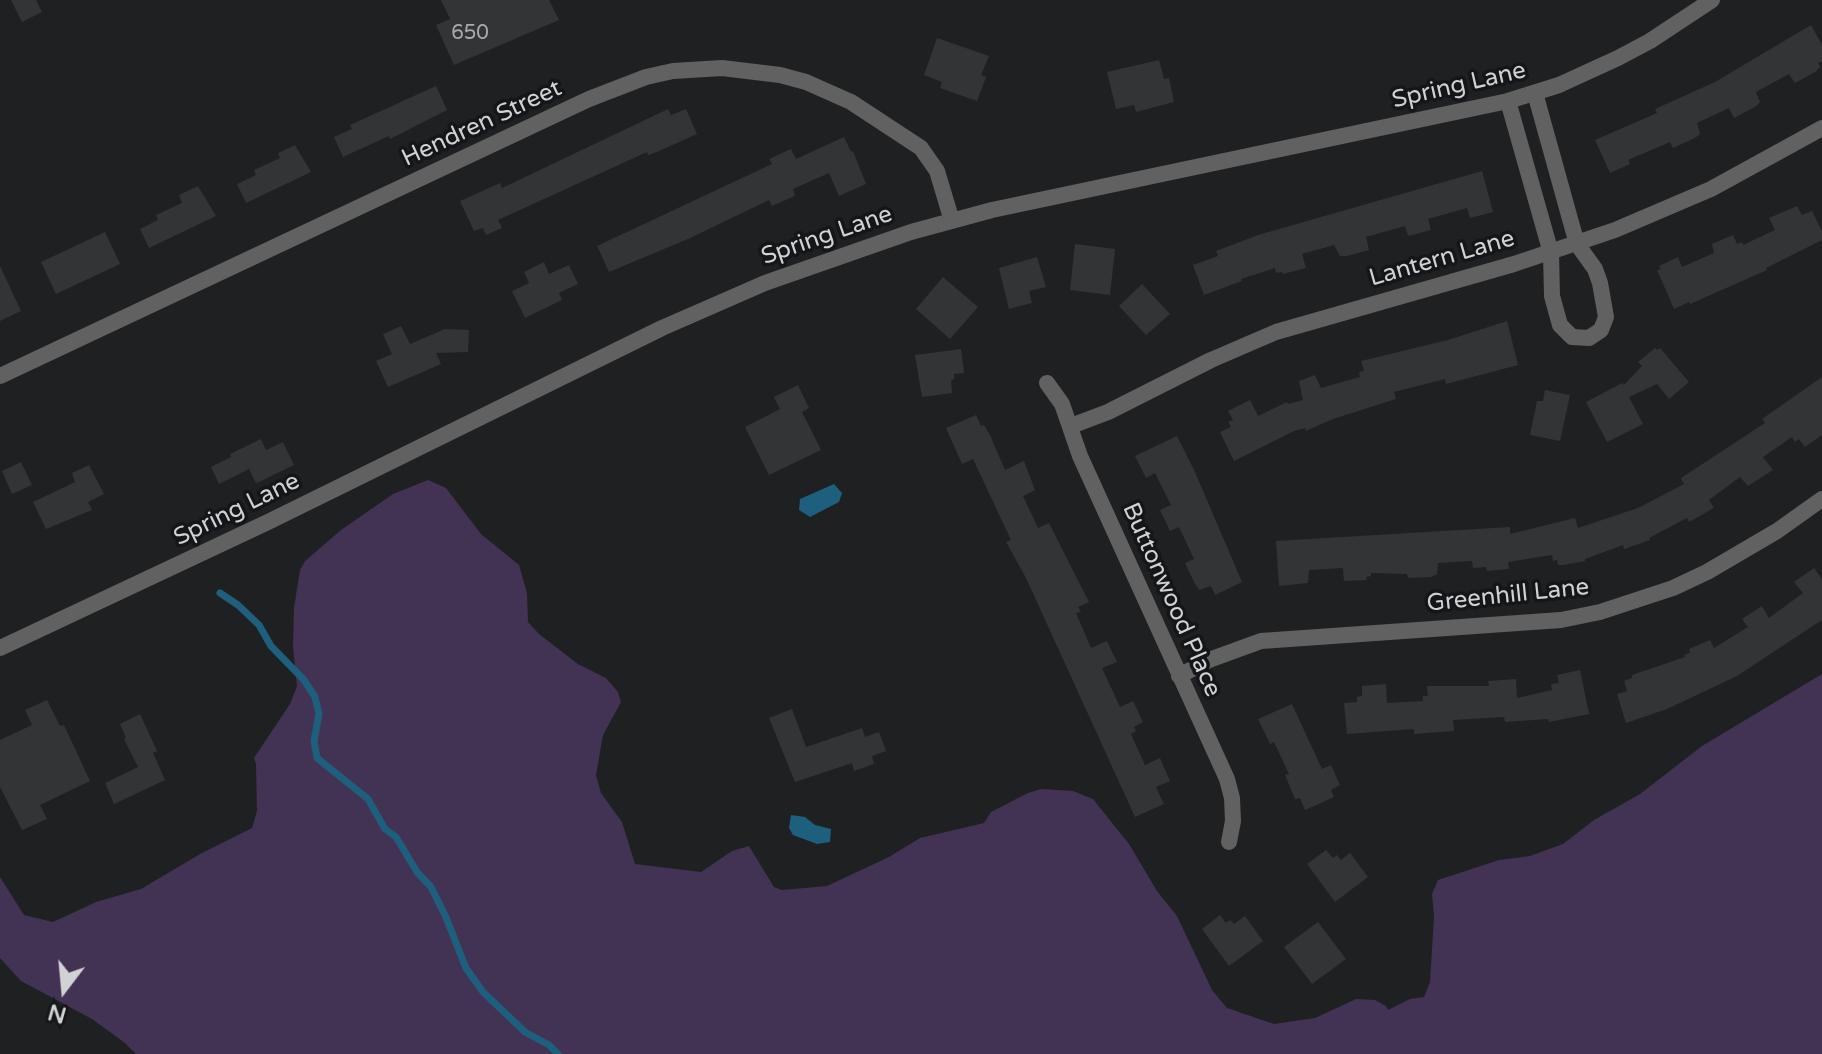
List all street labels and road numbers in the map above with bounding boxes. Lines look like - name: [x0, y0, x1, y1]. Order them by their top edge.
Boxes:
- street label: Spring Lane: [1389, 57, 1529, 115]
- street label: Hendren Street: [398, 74, 566, 174]
- street label: Spring Lane: [758, 200, 896, 272]
- street label: Lantern Lane: [1366, 225, 1518, 293]
- street label: Spring Lane: [169, 467, 305, 553]
- street label: Buttonwood Place: [1115, 499, 1227, 701]
- street label: Greenhill Lane: [1425, 573, 1591, 619]

